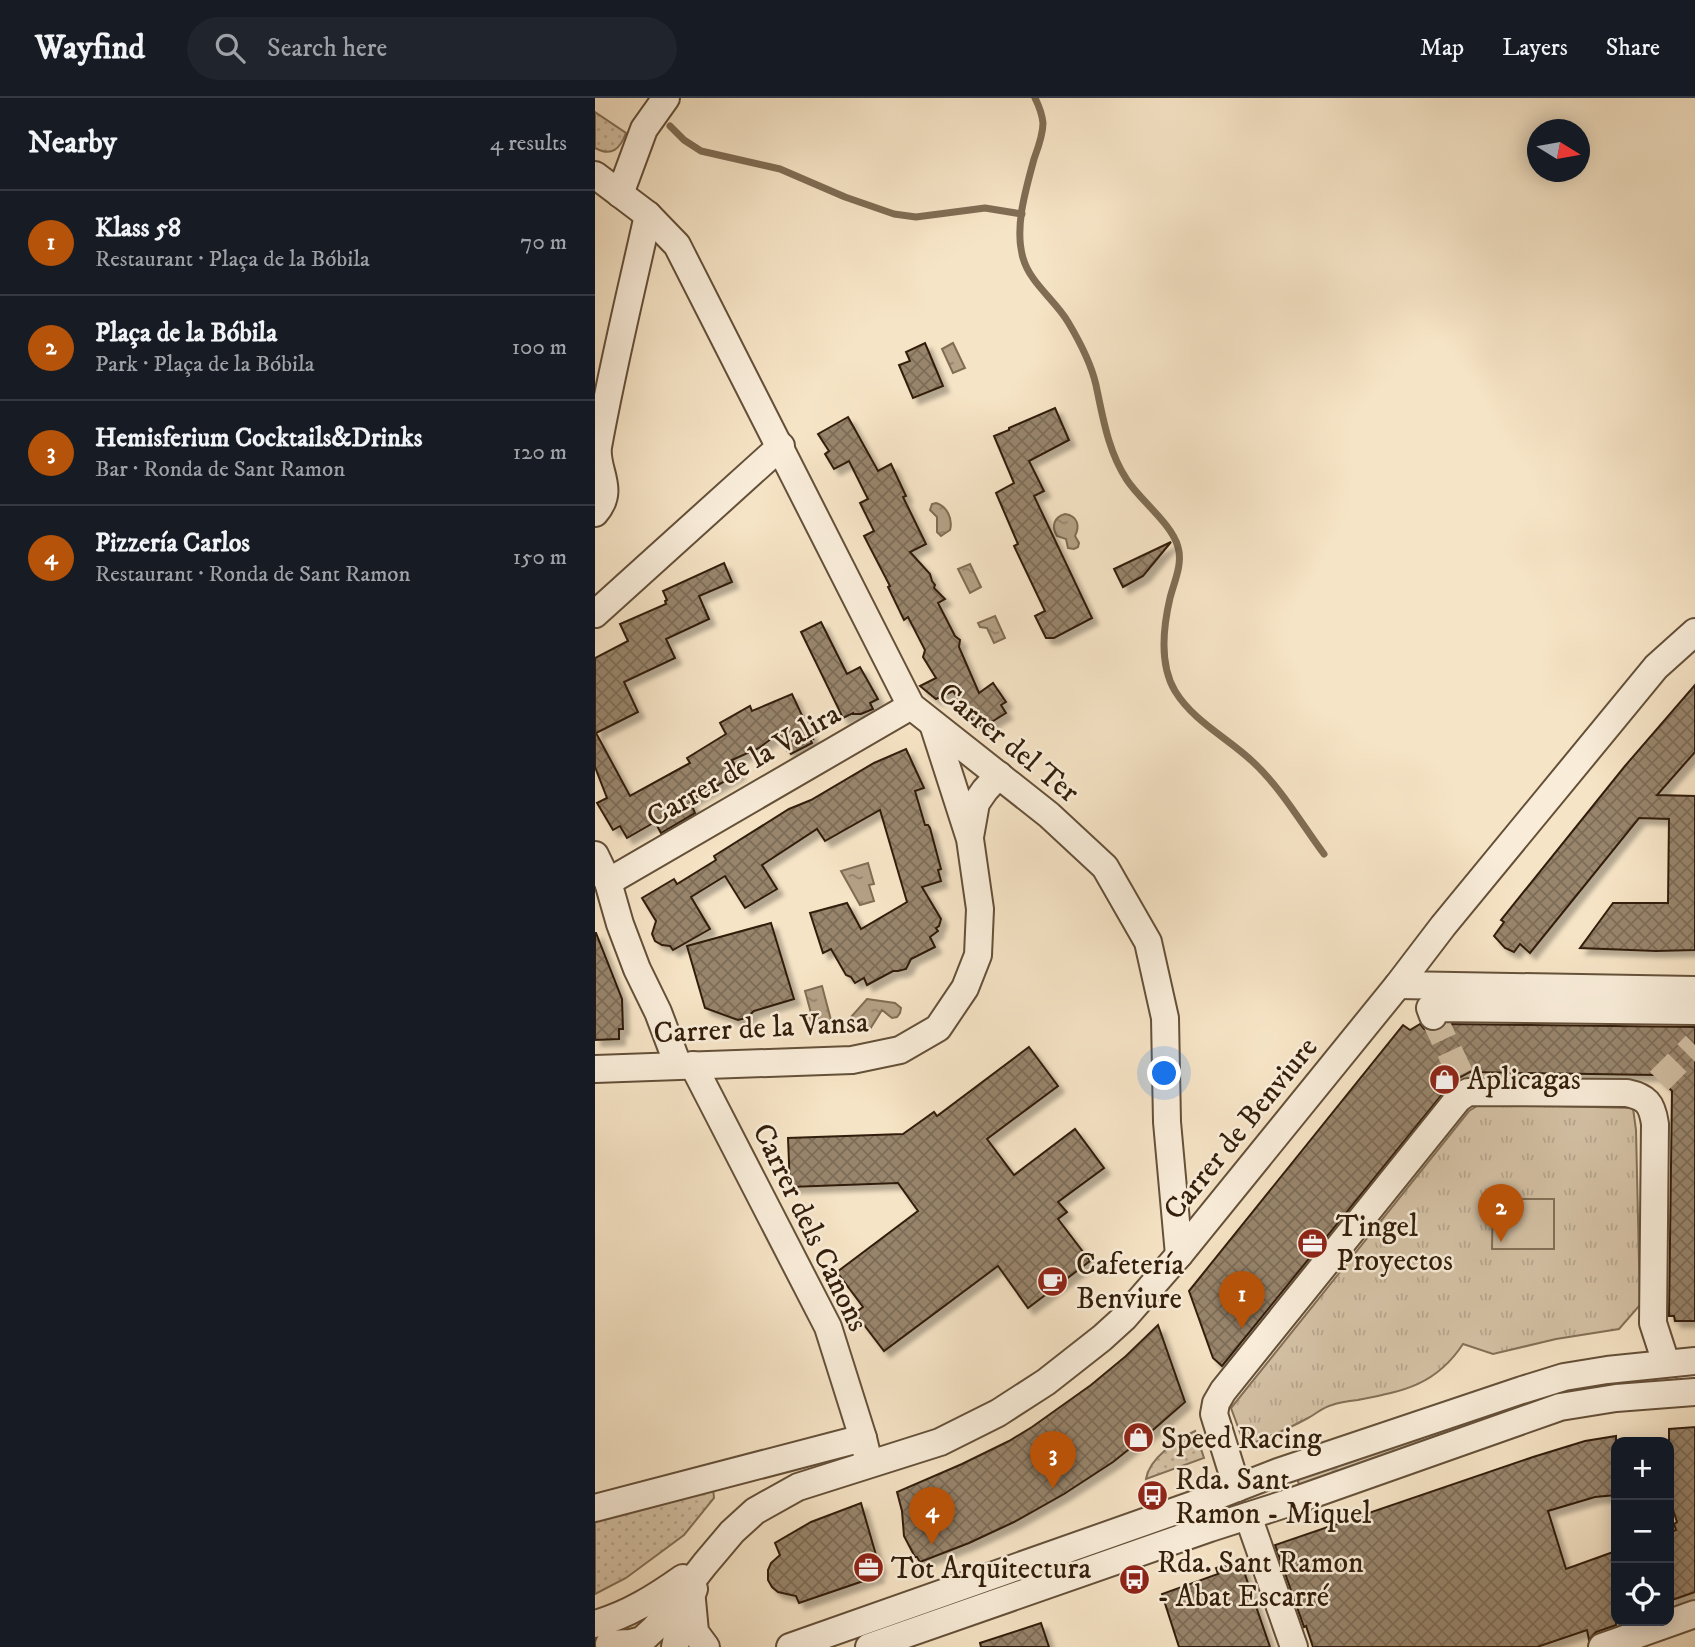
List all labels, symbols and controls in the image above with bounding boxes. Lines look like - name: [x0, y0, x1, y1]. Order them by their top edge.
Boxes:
- search box: [187, 17, 677, 80]
- text: Wayfind: [35, 28, 145, 69]
- icon: search: [211, 29, 249, 67]
- text: Search here: [267, 32, 387, 65]
- text: Map: [1420, 33, 1464, 63]
- text: Layers: [1502, 33, 1568, 63]
- text: Share: [1606, 33, 1660, 63]
- north arrow: [1527, 119, 1590, 182]
- text: Nearby: [28, 125, 117, 162]
- text: 4 results: [490, 129, 567, 158]
- text: Klass 58: [95, 212, 181, 245]
- text: 1: [47, 228, 55, 257]
- text: 70 m: [520, 228, 567, 257]
- text: Restaurant · Plaça de la Bóbila: [95, 245, 370, 274]
- text: Plaça de la Bóbila: [95, 317, 277, 350]
- text: 2: [45, 333, 57, 362]
- text: 100 m: [512, 333, 567, 362]
- text: Park · Plaça de la Bóbila: [95, 350, 315, 379]
- text: Hemisferium Cocktails&Drinks: [95, 422, 422, 455]
- text: 3: [47, 438, 55, 467]
- text: 120 m: [513, 438, 567, 467]
- text: Bar · Ronda de Sant Ramon: [95, 455, 345, 484]
- text: Pizzería Carlos: [95, 527, 250, 560]
- text: 4: [44, 543, 58, 572]
- text: 150 m: [513, 543, 567, 572]
- text: Restaurant · Ronda de Sant Ramon: [95, 560, 411, 589]
- street label: Carrer del Ter: [930, 675, 1086, 811]
- street label: Carrer de la Valira: [640, 696, 847, 837]
- street label: Carrer de la Vansa: [653, 1004, 870, 1053]
- street label: Carrer de Benviure: [1156, 1030, 1326, 1228]
- your location: [1147, 1056, 1181, 1090]
- shop icon: Aplicagas: [1427, 1062, 1461, 1096]
- place label: Aplicagas: [1467, 1062, 1581, 1099]
- street label: Carrer dels Canons: [743, 1118, 876, 1338]
- pin: 2: [1478, 1184, 1524, 1242]
- place label: Tingel Proyectos: [1336, 1209, 1453, 1280]
- office icon: Tingel Proyectos: [1296, 1226, 1330, 1260]
- place label: Cafetería Benviure: [1076, 1247, 1184, 1318]
- cafe icon: Cafetería Benviure: [1036, 1264, 1070, 1298]
- pin: 1: [1219, 1271, 1265, 1329]
- shop icon: Speed Racing: [1121, 1421, 1155, 1455]
- place label: Speed Racing: [1161, 1421, 1322, 1458]
- pin: 3: [1030, 1431, 1076, 1489]
- map controls: [1611, 1437, 1674, 1626]
- button: +: [1611, 1437, 1674, 1500]
- place label: Rda. Sant Ramon - Miquel: [1175, 1462, 1371, 1533]
- bus stop icon: Rda. Sant Ramon - Miquel: [1135, 1479, 1169, 1513]
- pin: 4: [909, 1487, 955, 1545]
- button: −: [1611, 1500, 1674, 1563]
- place label: Rda. Sant Ramon - Abat Escarré: [1157, 1545, 1364, 1616]
- office icon: Tot Arquitectura: [851, 1551, 885, 1585]
- place label: Tot Arquitectura: [891, 1551, 1091, 1588]
- bus stop icon: Rda. Sant Ramon - Abat Escarré: [1117, 1562, 1151, 1596]
- button: locate: [1611, 1563, 1674, 1626]

